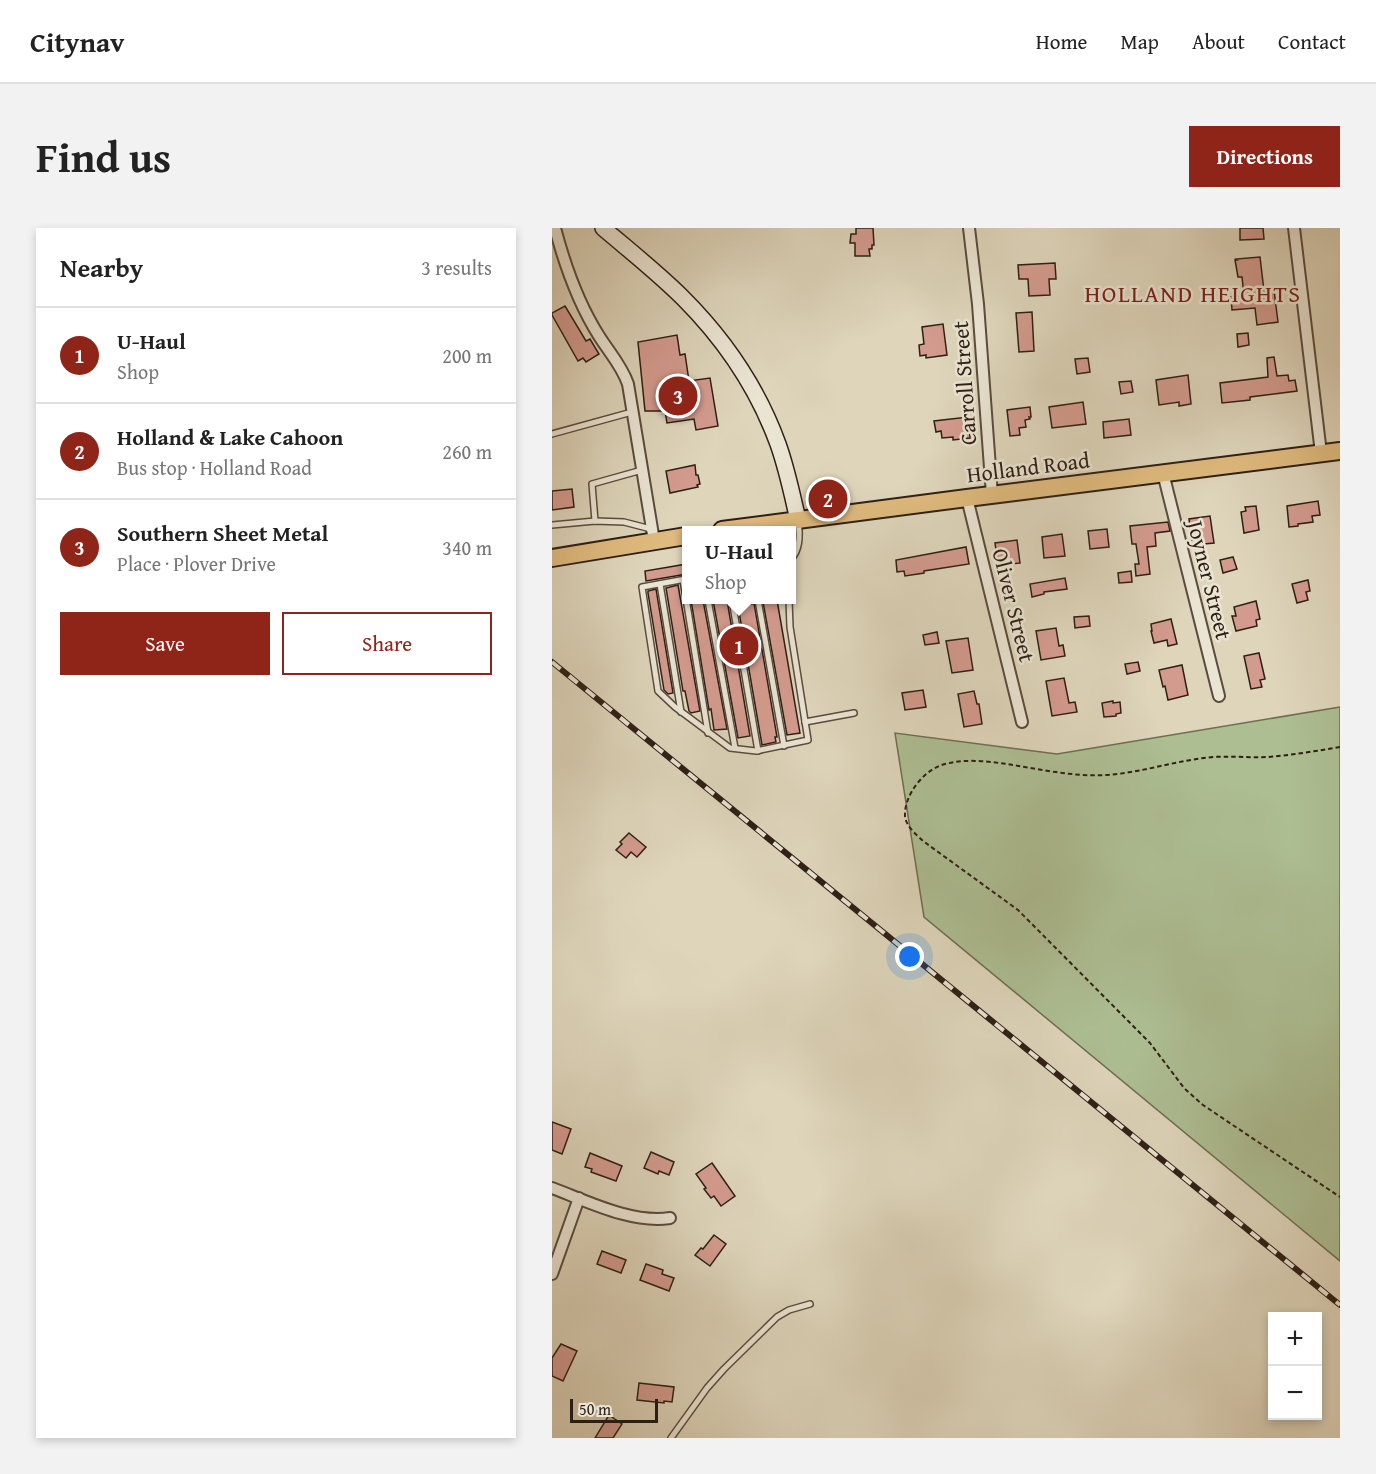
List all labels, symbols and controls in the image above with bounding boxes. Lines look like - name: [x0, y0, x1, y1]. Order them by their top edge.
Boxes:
- text: Citynav: [30, 21, 124, 62]
- text: Home: [1036, 26, 1087, 57]
- text: Map: [1120, 26, 1159, 57]
- text: About: [1192, 26, 1245, 57]
- text: Contact: [1278, 26, 1346, 57]
- text: Find us: [36, 126, 171, 187]
- button: Directions: [1189, 126, 1340, 187]
- text: Nearby: [60, 248, 143, 287]
- text: 3 results: [421, 253, 492, 282]
- district label: HOLLAND HEIGHTS: [1084, 276, 1302, 311]
- street label: Carroll Street: [944, 320, 984, 446]
- text: U-Haul: [117, 325, 186, 357]
- text: 1: [74, 341, 85, 370]
- text: 200 m: [442, 341, 492, 370]
- text: Shop: [117, 357, 159, 386]
- pin: 3: [658, 374, 698, 418]
- text: Holland & Lake Cahoon: [117, 421, 343, 453]
- text: 2: [74, 437, 85, 466]
- text: 260 m: [442, 437, 492, 466]
- street label: Holland Road: [965, 444, 1092, 490]
- text: Bus stop · Holland Road: [117, 453, 312, 482]
- pin: 2: [808, 476, 848, 522]
- street label: Joyner Street: [1179, 514, 1240, 643]
- text: Southern Sheet Metal: [117, 517, 328, 549]
- popup: [682, 526, 796, 604]
- text: 3: [74, 533, 85, 562]
- text: 340 m: [442, 533, 492, 562]
- text: U-Haul: [705, 535, 773, 567]
- street label: Oliver Street: [984, 545, 1044, 665]
- text: Place · Plover Drive: [117, 549, 276, 578]
- text: Shop: [705, 567, 747, 596]
- button: Save: [60, 612, 270, 675]
- button: Share: [282, 612, 492, 675]
- pin: 1: [720, 624, 759, 668]
- your location: [895, 942, 924, 971]
- map controls: [1268, 1312, 1322, 1420]
- button: +: [1268, 1312, 1322, 1366]
- button: −: [1268, 1366, 1322, 1420]
- scale bar: [570, 1396, 658, 1424]
- text: 50 m: [579, 1397, 611, 1421]

